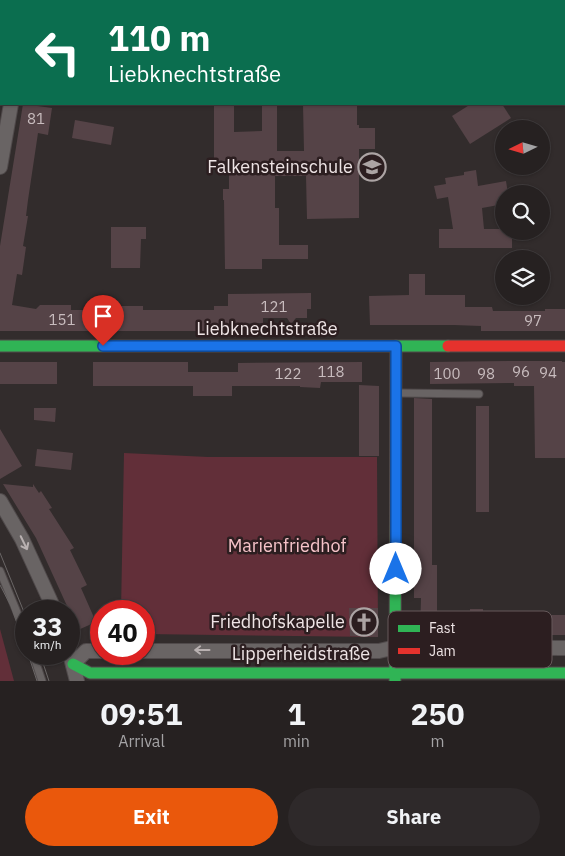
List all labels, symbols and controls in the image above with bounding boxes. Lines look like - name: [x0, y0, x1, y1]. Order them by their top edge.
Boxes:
- text: 110 m: [108, 15, 211, 61]
- icon: left: [25, 20, 90, 85]
- text: Liebknechtstraße: [108, 59, 281, 88]
- house number: 81: [27, 109, 45, 128]
- north arrow: [495, 120, 550, 175]
- map controls: [495, 120, 550, 305]
- school or university icon: Falkensteinschule: [357, 152, 387, 182]
- place label: Falkensteinschule: [207, 155, 353, 178]
- button: search: [495, 185, 550, 240]
- button: layers: [495, 250, 550, 305]
- pin: [82, 295, 124, 346]
- house number: 121: [260, 297, 288, 316]
- icon: arrive: [89, 302, 117, 330]
- house number: 151: [48, 310, 76, 329]
- house number: 97: [524, 311, 542, 330]
- street label: Liebknechtstraße: [196, 317, 338, 340]
- house number: 118: [317, 362, 345, 381]
- house number: 96: [512, 362, 530, 381]
- house number: 94: [539, 363, 557, 382]
- house number: 122: [274, 364, 302, 383]
- house number: 100: [433, 364, 461, 383]
- house number: 98: [477, 364, 495, 383]
- park label: Marienfriedhof: [228, 534, 347, 557]
- one-way arrow: [20, 535, 29, 550]
- position arrow: [369, 542, 421, 594]
- speed limit sign: 40: [90, 600, 155, 665]
- church icon: Friedhofskapelle: [349, 607, 379, 637]
- text: 33: [32, 610, 63, 643]
- place label: Friedhofskapelle: [210, 610, 345, 633]
- legend: [388, 611, 552, 668]
- text: Fast: [429, 619, 455, 637]
- text: km/h: [33, 637, 62, 652]
- street label: Lipperheidstraße: [232, 642, 370, 665]
- text: Jam: [429, 642, 456, 660]
- one-way arrow: [194, 645, 210, 655]
- text: 09:51: [101, 694, 182, 733]
- text: 1: [287, 694, 305, 733]
- text: 250: [410, 694, 464, 733]
- text: Arrival: [118, 731, 165, 751]
- text: min: [283, 731, 310, 751]
- text: m: [430, 731, 444, 751]
- button: Exit: [25, 788, 278, 846]
- button: Share: [288, 788, 540, 846]

